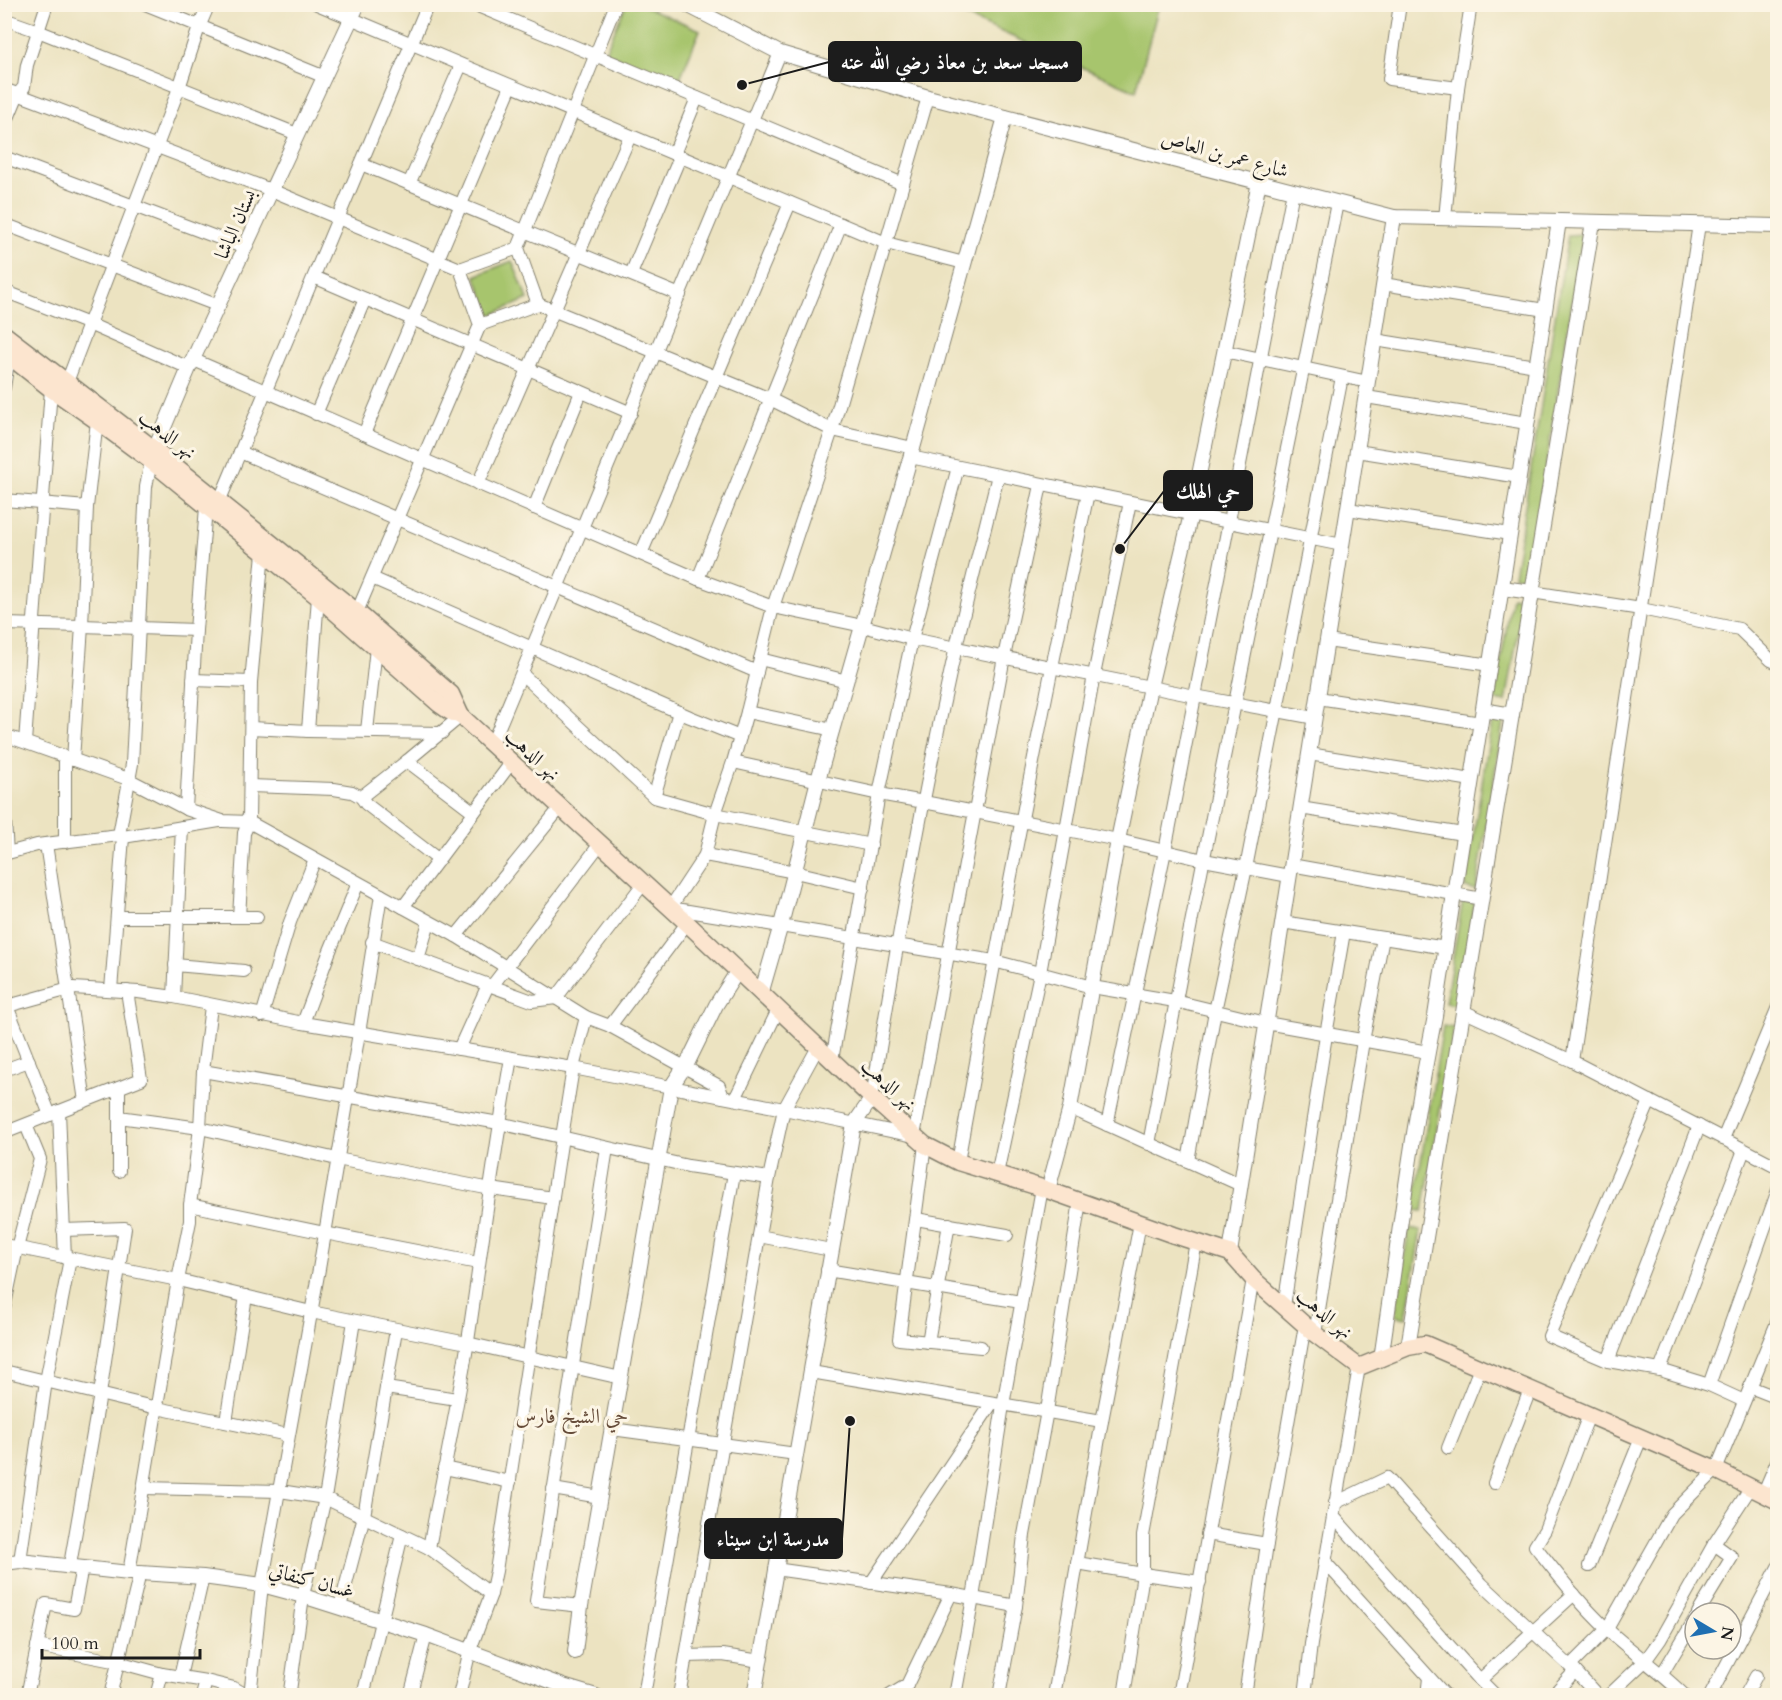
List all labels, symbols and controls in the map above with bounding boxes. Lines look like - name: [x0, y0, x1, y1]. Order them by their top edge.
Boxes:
- callout: مسجد سعد بن معاذ رضي الله عنه: [829, 42, 1081, 81]
- text: مسجد سعد بن معاذ رضي الله عنه: [841, 45, 1069, 82]
- street label: شارع عمر بن العاص: [1157, 125, 1292, 188]
- street label: بستان الباشا: [208, 184, 263, 263]
- street label: نهر الدهب: [133, 403, 202, 465]
- callout: حي الهلك: [1164, 471, 1252, 510]
- text: حي الهلك: [1176, 477, 1240, 509]
- street label: نهر الدهب: [499, 722, 566, 787]
- street label: نهر الدهب: [855, 1052, 922, 1117]
- street label: نهر الدهب: [1291, 1282, 1359, 1345]
- district label: حي الشيخ فارس: [515, 1402, 629, 1435]
- callout: مدرسة ابن سيناء: [705, 1519, 842, 1558]
- text: مدرسة ابن سيناء: [717, 1525, 829, 1554]
- street label: غسان كنفاتي: [266, 1556, 357, 1607]
- north arrow: [1683, 1601, 1743, 1661]
- scale bar: [42, 1622, 200, 1660]
- text: N: [1715, 1625, 1739, 1642]
- text: 100 m: [51, 1631, 99, 1656]

